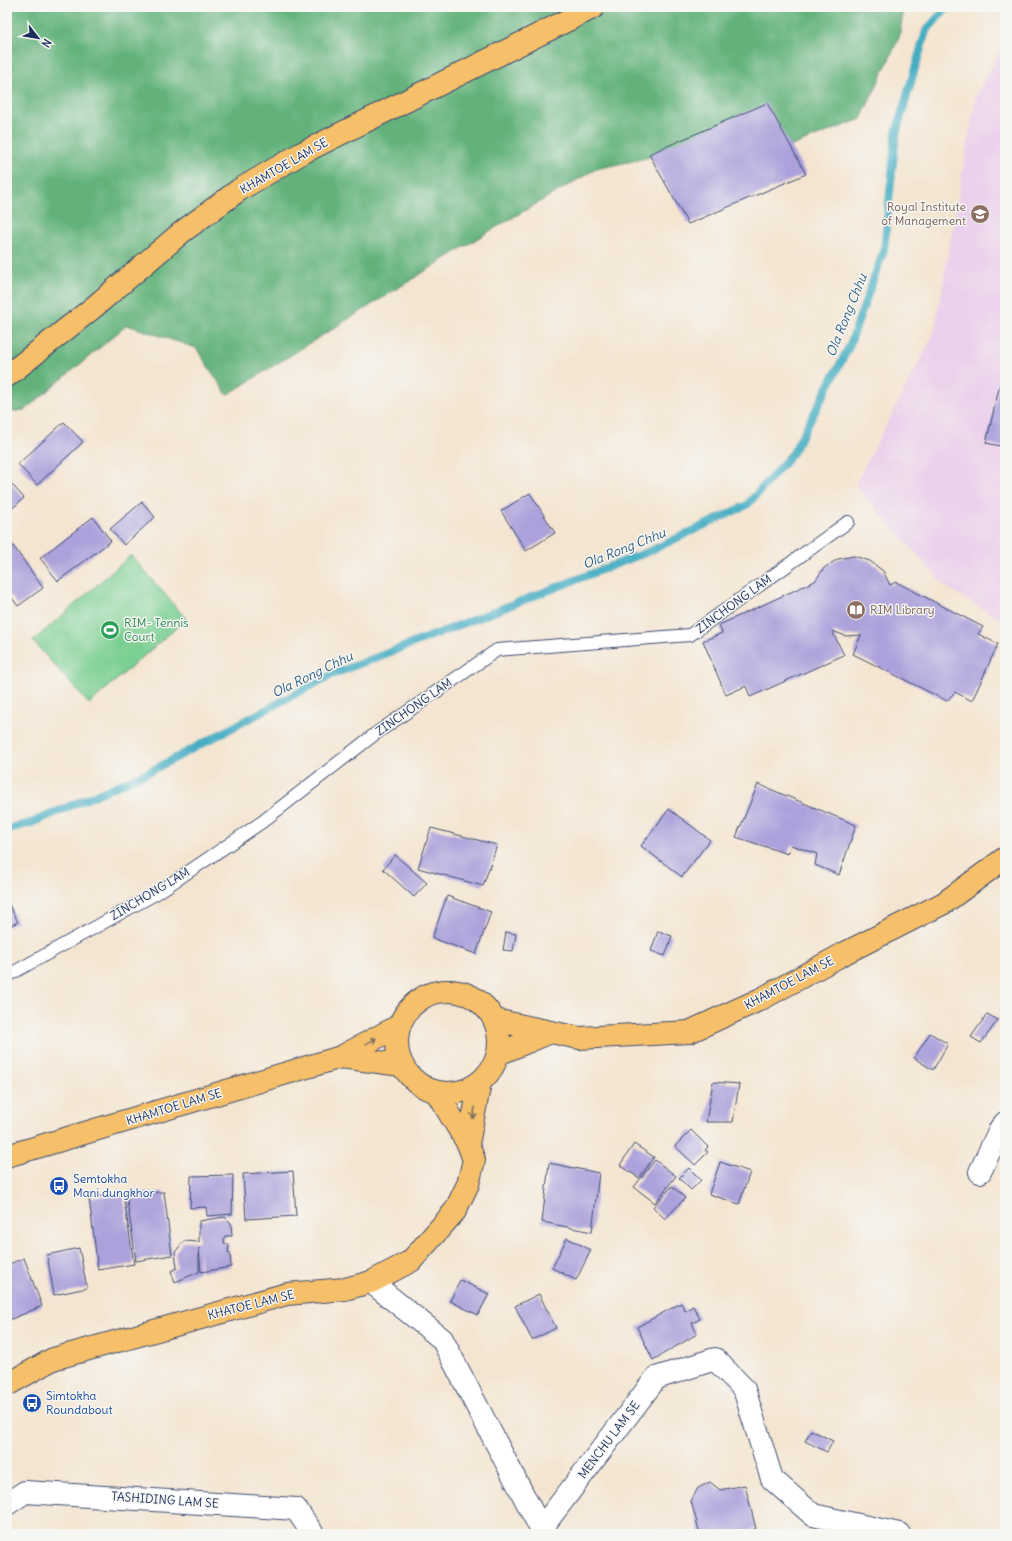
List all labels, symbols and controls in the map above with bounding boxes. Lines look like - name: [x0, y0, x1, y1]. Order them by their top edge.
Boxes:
- north arrow: [18, 18, 58, 58]
- text: N: [39, 36, 55, 50]
- street label: KHAMTOE LAM SE: [237, 134, 330, 197]
- place label: Royal Institute of Management: [881, 199, 966, 228]
- school or university icon: Royal Institute of Management: [969, 203, 991, 225]
- water label: Ola Rong Chhu: [822, 270, 871, 359]
- water label: Ola Rong Chhu: [580, 524, 669, 573]
- street label: ZINCHONG LAM: [693, 571, 774, 636]
- library icon: RIM Library: [845, 599, 867, 621]
- place label: RIM Library: [870, 602, 935, 617]
- place label: RIM- Tennis Court: [124, 615, 189, 644]
- sports icon: RIM- Tennis Court: [99, 619, 121, 641]
- water label: Ola Rong Chhu: [269, 647, 357, 701]
- street label: ZINCHONG LAM: [373, 675, 455, 738]
- street label: ZINCHONG LAM: [107, 864, 192, 923]
- street label: KHAMTOE LAM SE: [741, 953, 836, 1012]
- one-way arrow: [364, 1036, 376, 1044]
- street label: KHAMTOE LAM SE: [124, 1085, 223, 1128]
- one-way arrow: [470, 1106, 478, 1119]
- place label: Semtokha Mani dungkhor: [73, 1171, 154, 1200]
- bus stop icon: Semtokha Mani dungkhor: [48, 1175, 70, 1197]
- street label: KHATOE LAM SE: [206, 1286, 296, 1323]
- place label: Simtokha Roundabout: [46, 1388, 113, 1417]
- bus stop icon: Simtokha Roundabout: [21, 1392, 43, 1414]
- street label: MENCHU LAM SE: [575, 1398, 643, 1481]
- street label: TASHIDING LAM SE: [111, 1488, 219, 1511]

